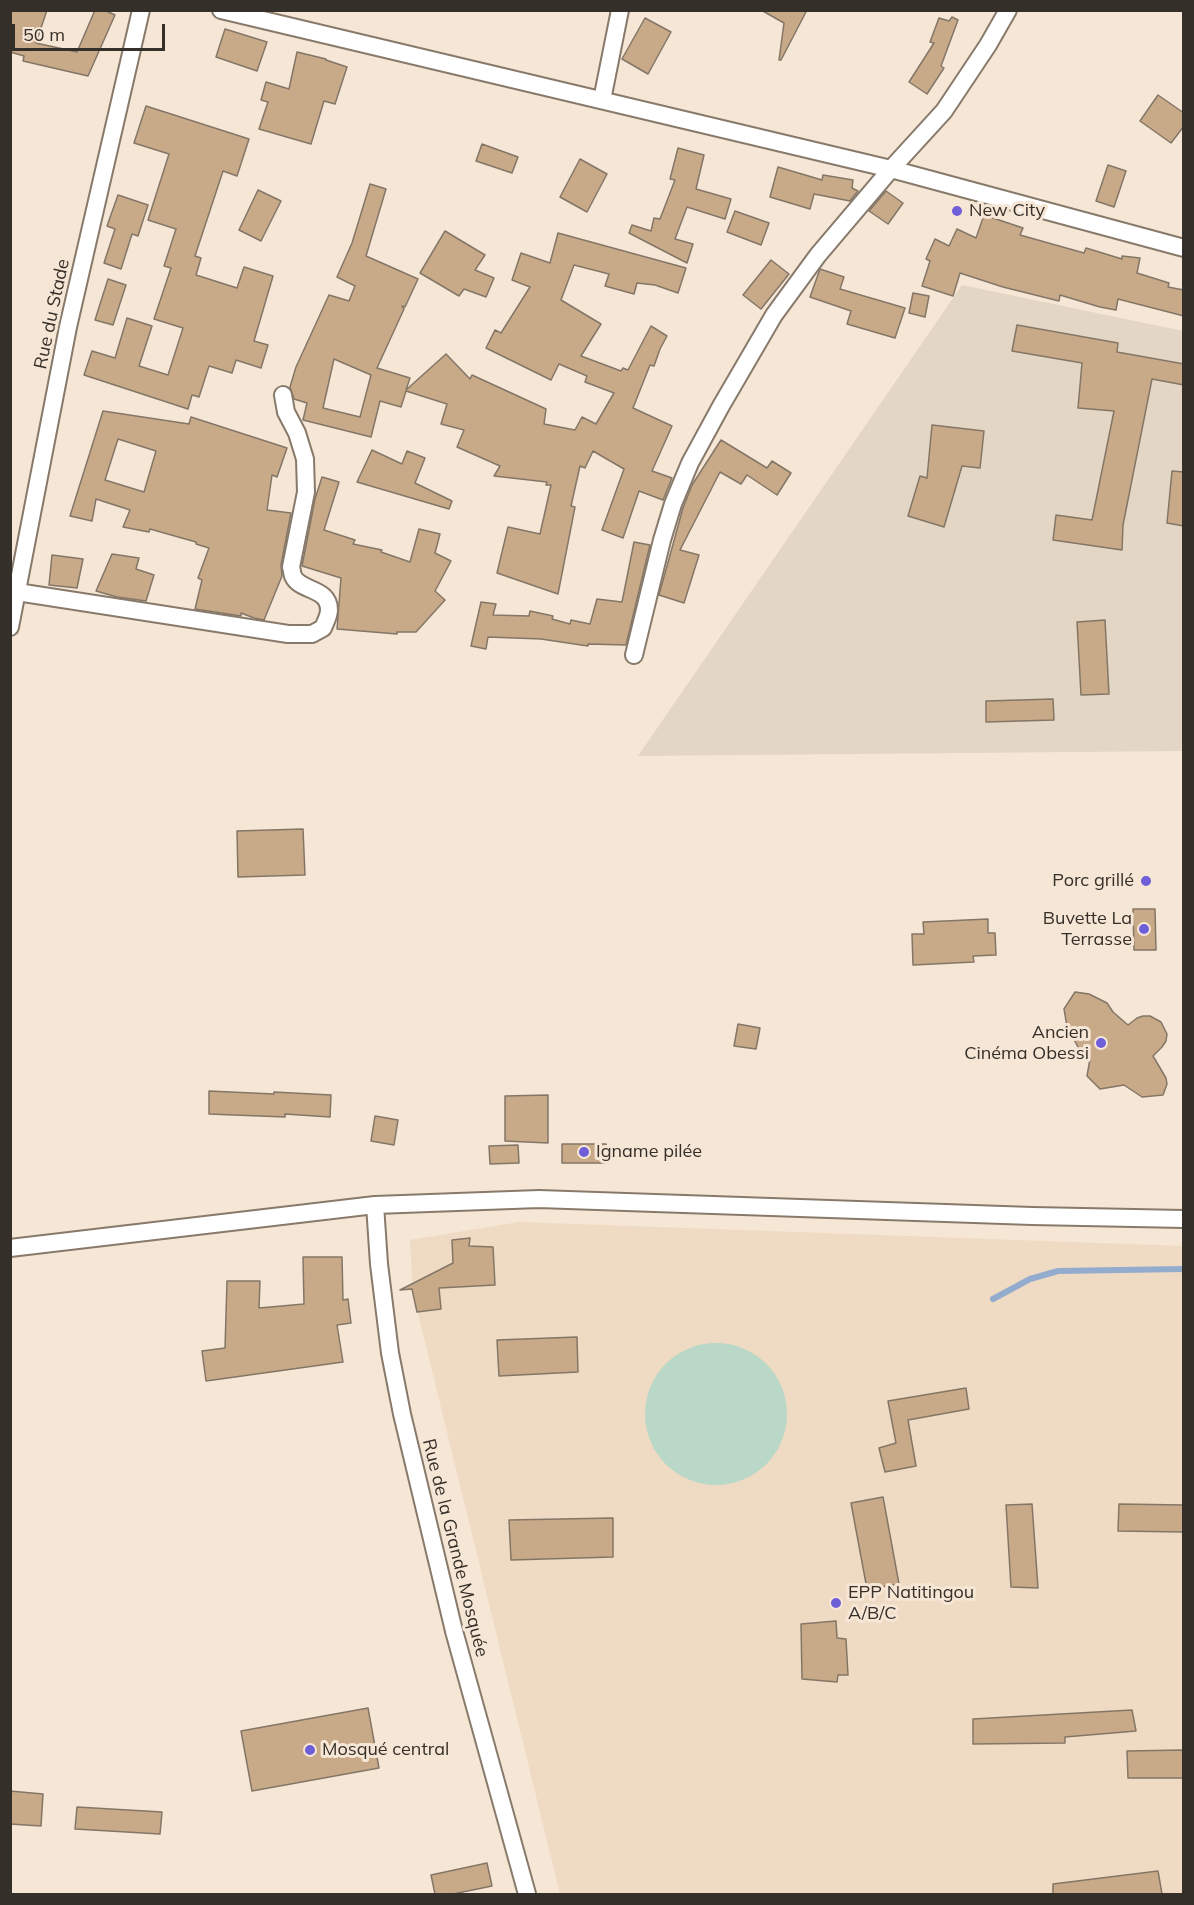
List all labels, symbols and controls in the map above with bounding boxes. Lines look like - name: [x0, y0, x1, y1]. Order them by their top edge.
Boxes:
- scale bar: [15, 12, 168, 50]
- text: 50 m: [23, 23, 65, 46]
- place label: New City: [969, 200, 1045, 222]
- marker: New City: [950, 204, 964, 218]
- street label: Rue du Stade: [30, 257, 74, 371]
- place label: Porc grillé: [1052, 870, 1134, 892]
- marker: Porc grillé: [1139, 874, 1153, 888]
- place label: Buvette La Terrasse: [1043, 908, 1132, 950]
- marker: Buvette La Terrasse: [1137, 922, 1151, 936]
- place label: Ancien Cinéma Obessi: [964, 1022, 1089, 1064]
- marker: Ancien Cinéma Obessi: [1094, 1036, 1108, 1050]
- place label: Igname pilée: [596, 1141, 702, 1163]
- marker: Igname pilée: [577, 1145, 591, 1159]
- street label: Rue de la Grande Mosquée: [417, 1437, 493, 1659]
- place label: EPP Natitingou A/B/C: [848, 1582, 974, 1624]
- marker: EPP Natitingou A/B/C: [829, 1596, 843, 1610]
- place label: Mosqué central: [322, 1739, 449, 1761]
- marker: Mosqué central: [303, 1743, 317, 1757]

